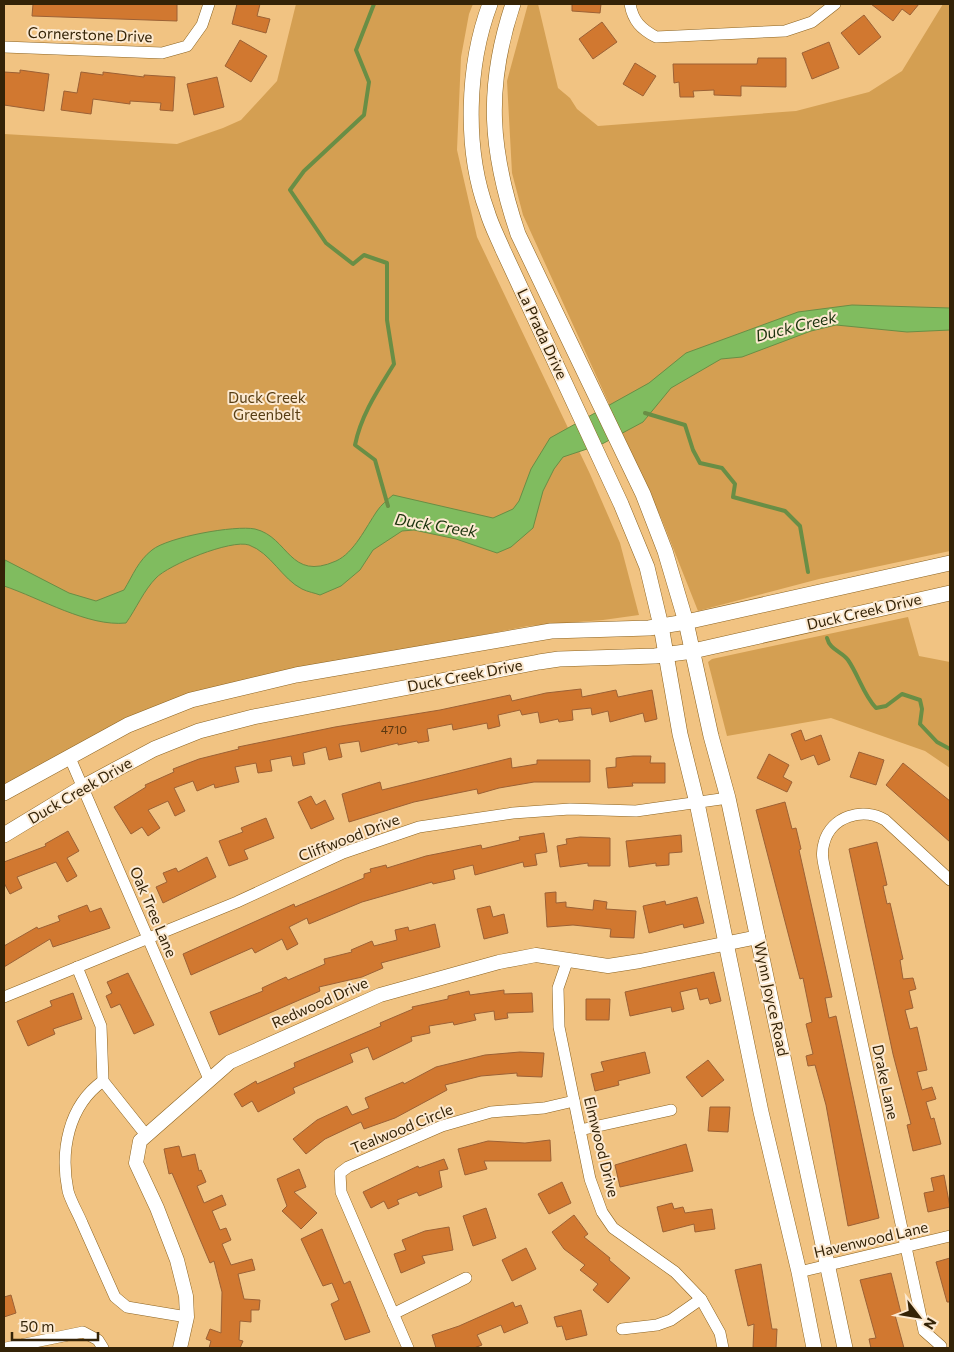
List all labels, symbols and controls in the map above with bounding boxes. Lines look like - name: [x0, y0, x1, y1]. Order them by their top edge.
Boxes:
- street label: Cornerstone Drive: [27, 23, 153, 45]
- street label: La Prada Drive: [514, 285, 572, 382]
- water label: Duck Creek: [753, 306, 839, 345]
- park label: Duck Creek Greenbelt: [228, 388, 306, 423]
- water label: Duck Creek: [394, 509, 479, 540]
- street label: Duck Creek Drive: [805, 589, 923, 633]
- street label: Duck Creek Drive: [406, 655, 524, 695]
- house number: 4710: [381, 722, 407, 736]
- street label: Duck Creek Drive: [24, 753, 135, 827]
- street label: Cliffwood Drive: [296, 809, 402, 865]
- street label: Oak Tree Lane: [127, 864, 181, 960]
- street label: Wynn Joyce Road: [751, 940, 793, 1058]
- street label: Redwood Drive: [269, 973, 371, 1031]
- street label: Drake Lane: [869, 1043, 903, 1121]
- street label: Elmwood Drive: [581, 1095, 623, 1199]
- street label: Tealwood Circle: [348, 1099, 455, 1157]
- street label: Havenwood Lane: [812, 1217, 930, 1261]
- north arrow: [894, 1292, 944, 1342]
- scale bar: [12, 1310, 99, 1342]
- text: N: [921, 1315, 941, 1333]
- text: 50 m: [20, 1317, 54, 1335]

